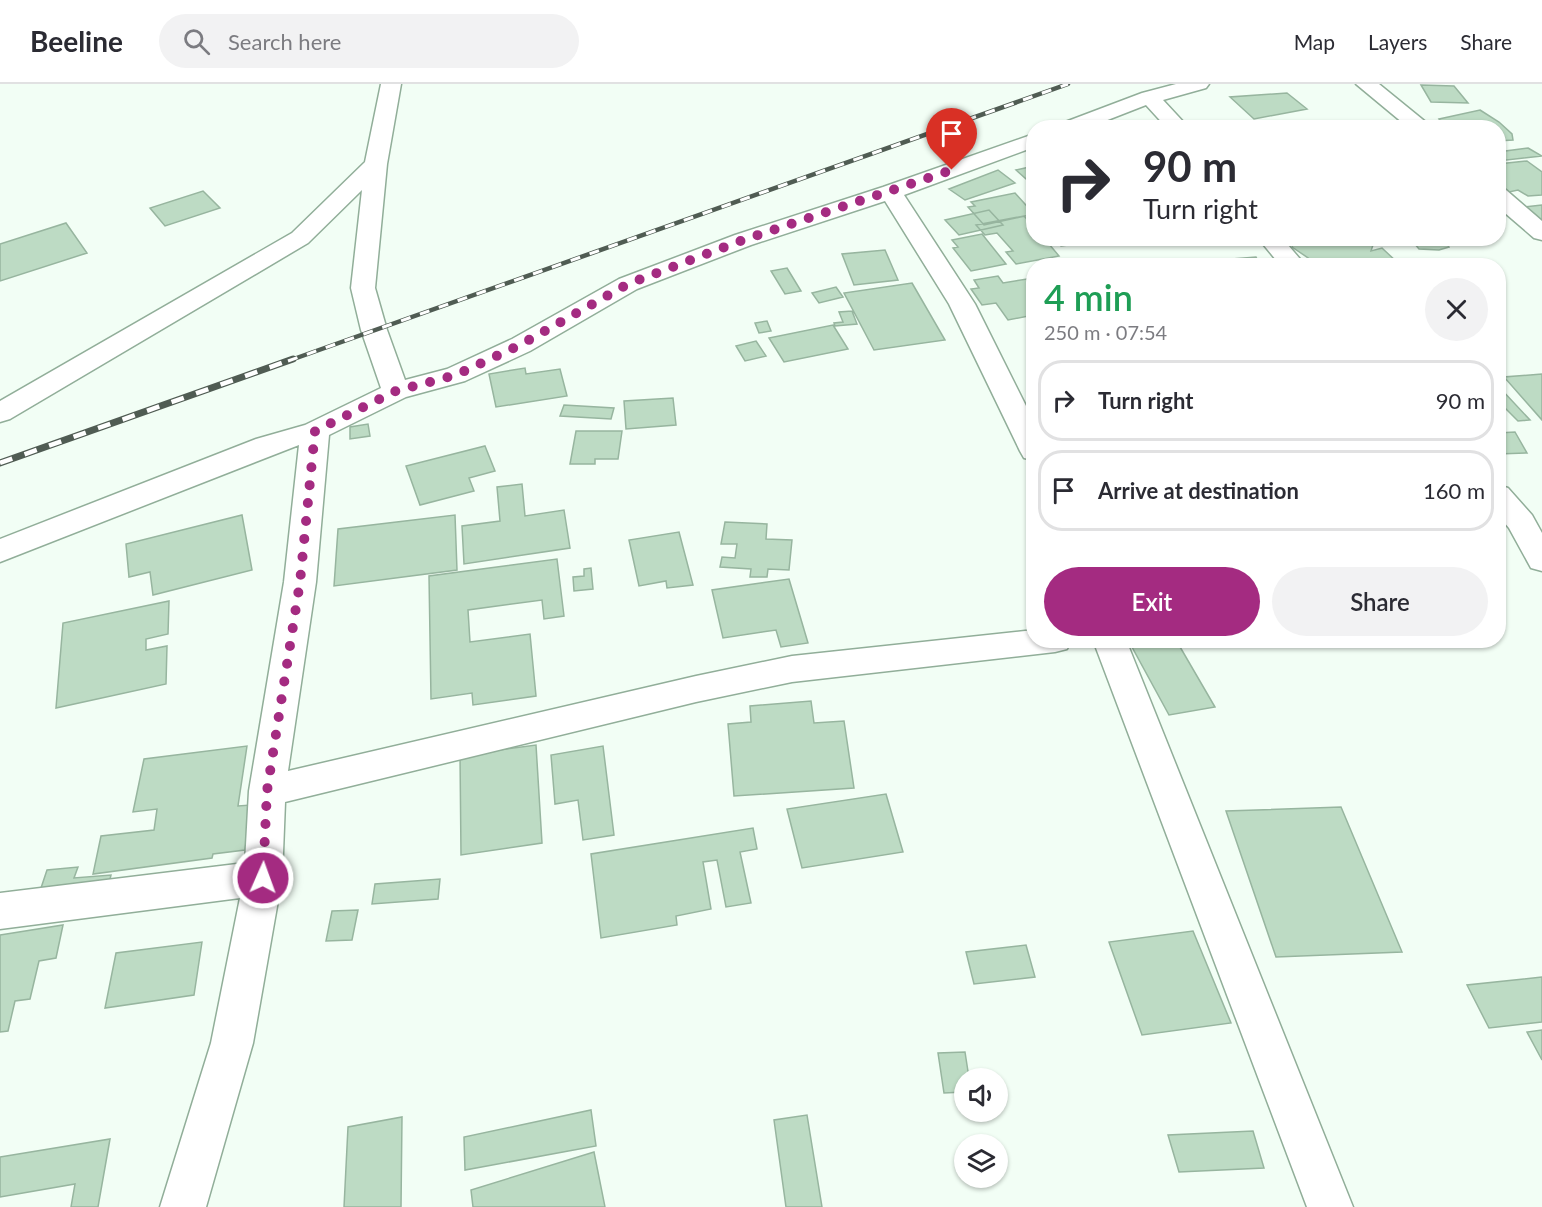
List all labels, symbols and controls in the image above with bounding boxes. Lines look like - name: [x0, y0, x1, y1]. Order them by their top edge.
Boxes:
- search box: [159, 14, 579, 68]
- text: Beeline: [30, 24, 123, 58]
- icon: search: [180, 25, 213, 58]
- text: Search here: [228, 28, 341, 55]
- text: Map: [1294, 29, 1335, 54]
- text: Layers: [1368, 29, 1427, 54]
- text: Share: [1460, 29, 1512, 54]
- pin: [926, 108, 977, 170]
- icon: arrive: [935, 117, 968, 150]
- text: 90 m: [1143, 141, 1237, 191]
- icon: right: [1044, 144, 1122, 222]
- text: Turn right: [1143, 192, 1258, 225]
- text: 4 min: [1044, 275, 1133, 319]
- button: close: [1425, 278, 1488, 341]
- text: 250 m · 07:54: [1044, 320, 1167, 344]
- icon: right: [1047, 384, 1080, 417]
- text: Turn right: [1098, 387, 1193, 414]
- text: 90 m: [1436, 387, 1485, 414]
- icon: arrive: [1047, 474, 1080, 507]
- text: Arrive at destination: [1098, 477, 1299, 504]
- text: 160 m: [1423, 477, 1485, 504]
- button: Exit: [1044, 567, 1260, 636]
- button: Share: [1272, 567, 1488, 636]
- position arrow: [231, 846, 295, 910]
- map controls: [954, 1068, 1008, 1188]
- button: sound: [954, 1068, 1008, 1122]
- button: layers: [954, 1134, 1008, 1188]

